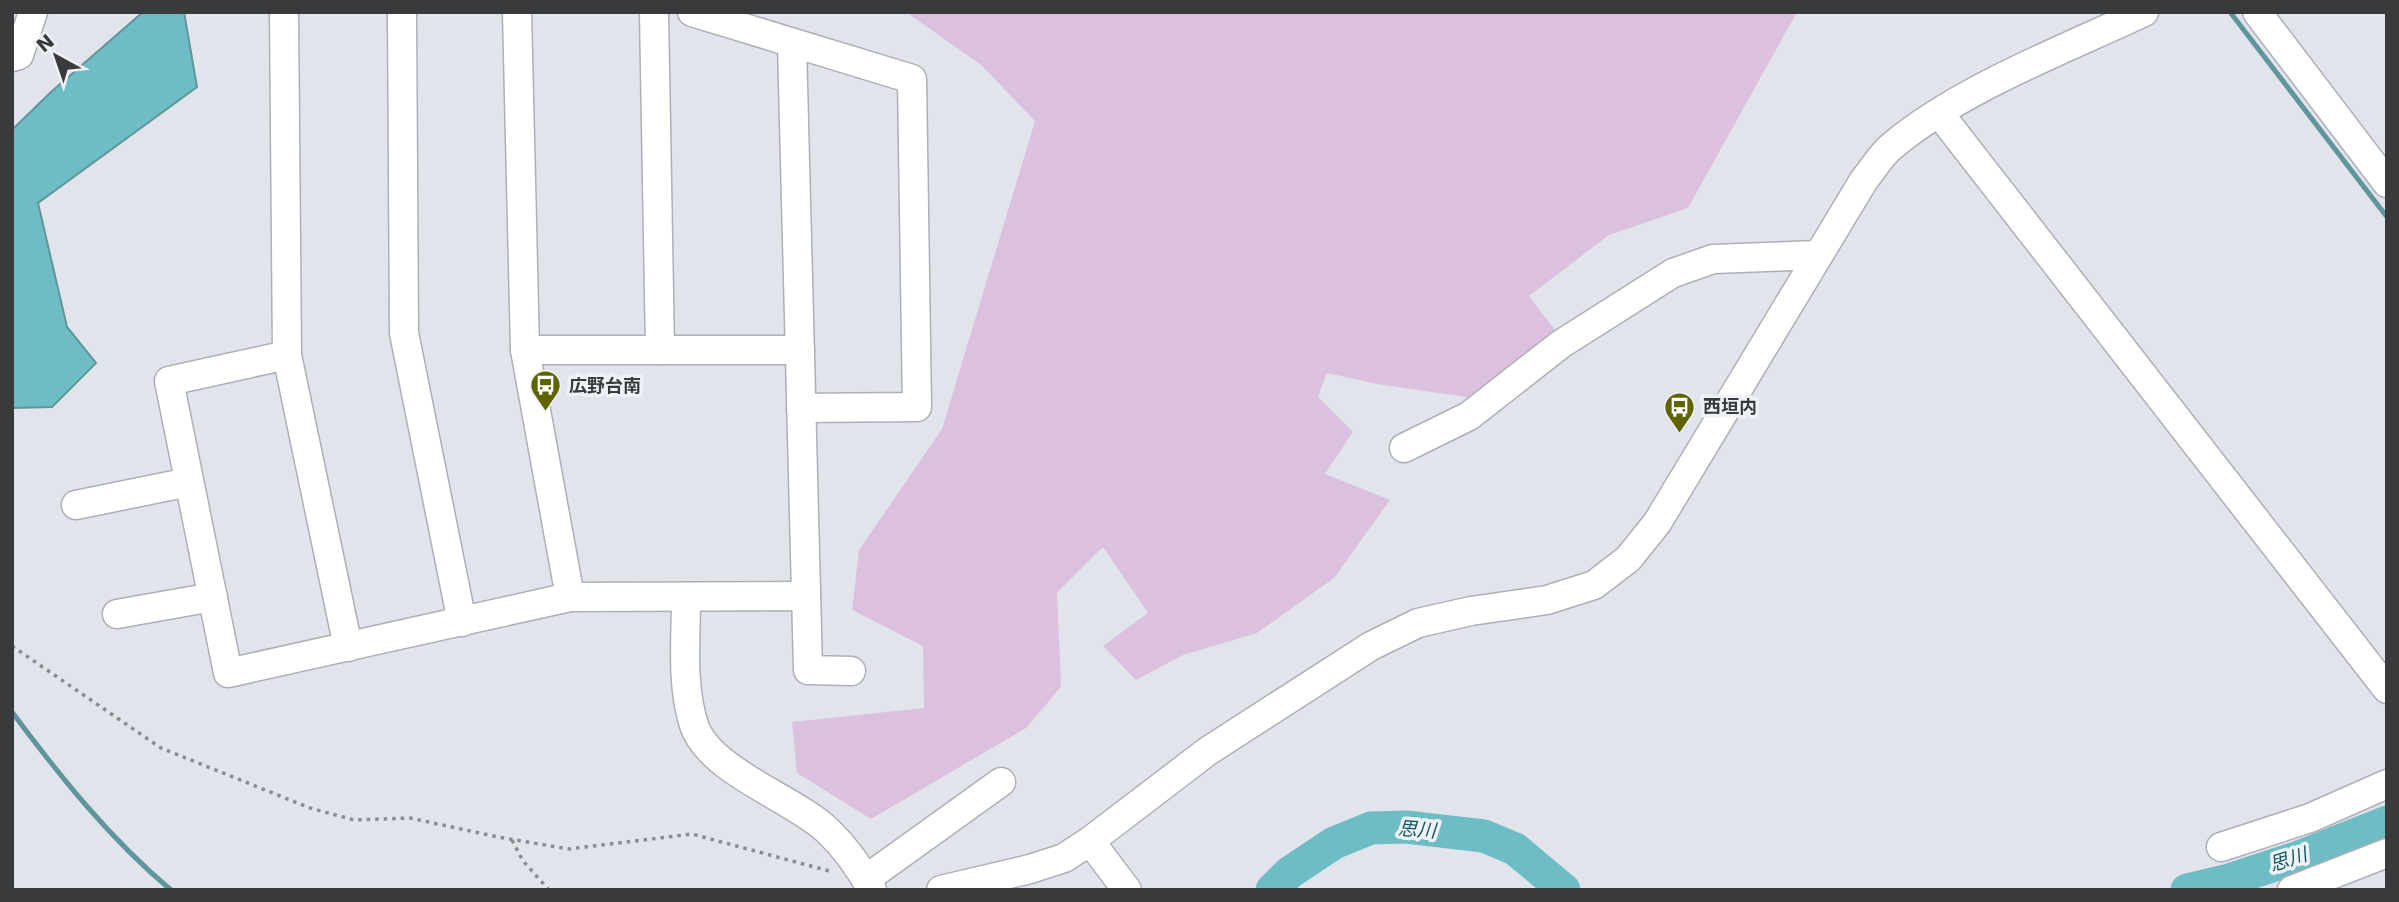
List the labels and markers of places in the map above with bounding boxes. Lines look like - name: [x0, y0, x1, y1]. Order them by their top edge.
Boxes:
- bus stop icon: 広野台南: [529, 369, 563, 413]
- place label: 広野台南: [569, 375, 641, 396]
- bus stop icon: 西垣内: [1663, 390, 1697, 434]
- place label: 西垣内: [1703, 396, 1757, 417]

